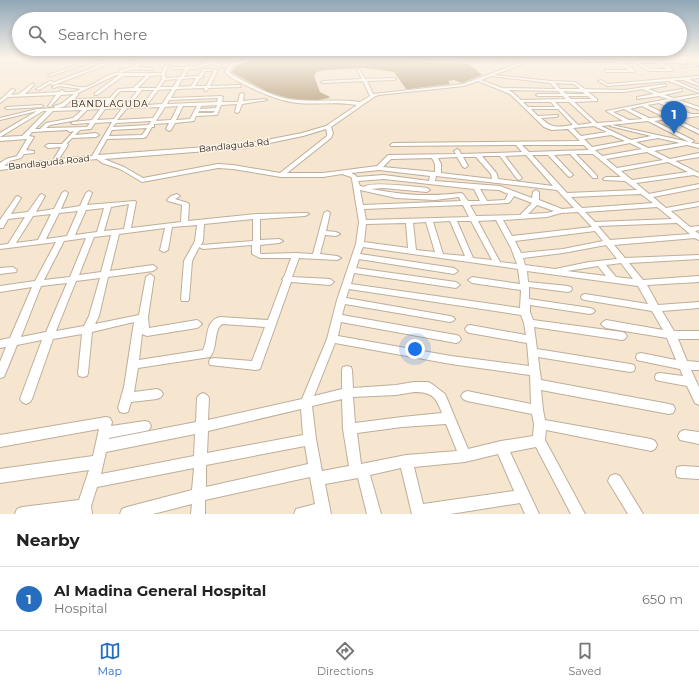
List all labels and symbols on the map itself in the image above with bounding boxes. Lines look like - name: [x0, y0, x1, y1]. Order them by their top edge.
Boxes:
- district label: BANDLAGUDA: [71, 98, 149, 109]
- pin: 1: [661, 101, 687, 134]
- street label: Bandlaguda Rd: [198, 136, 270, 154]
- street label: Bandlaguda Road: [8, 152, 90, 172]
- your location: [405, 339, 425, 359]

